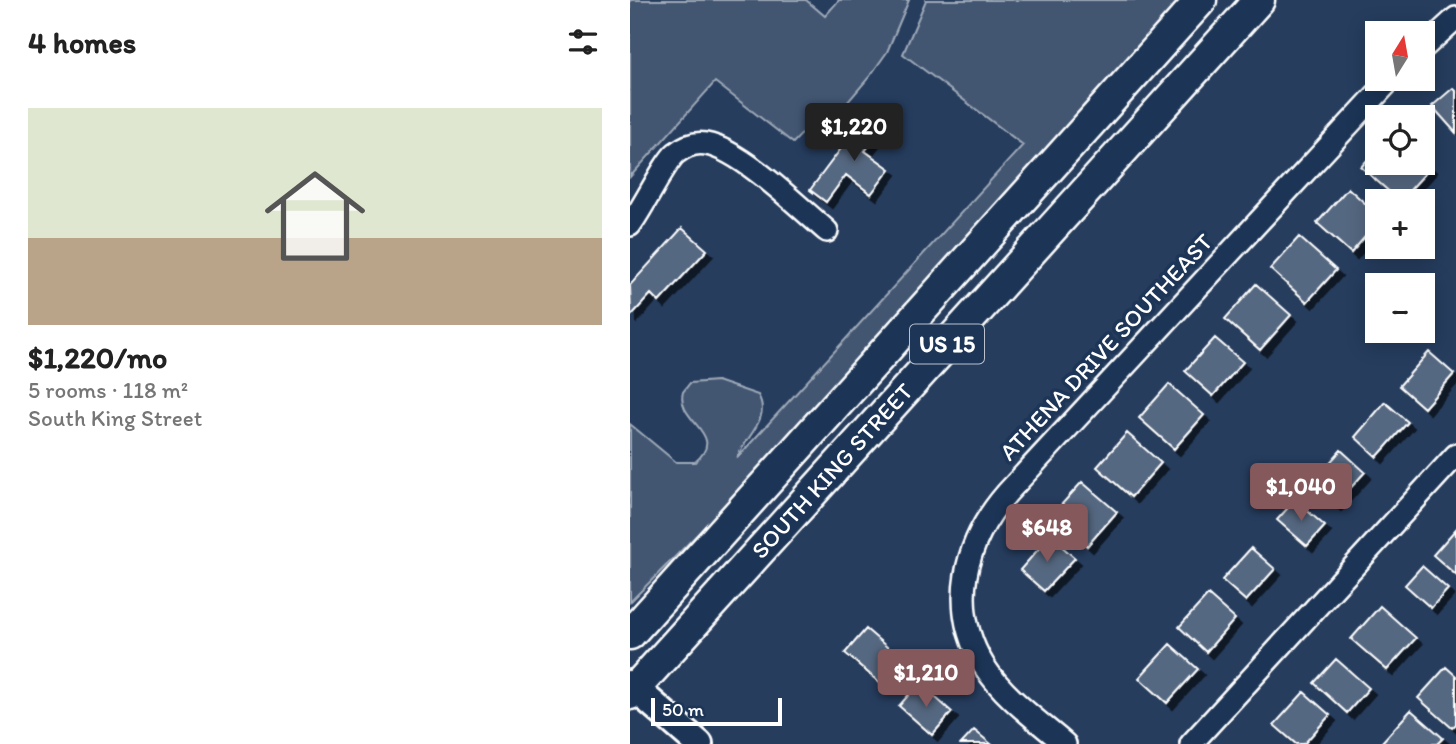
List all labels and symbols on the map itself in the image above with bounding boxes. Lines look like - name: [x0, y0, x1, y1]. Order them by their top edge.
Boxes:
- north arrow: [1365, 21, 1435, 91]
- pin: $1,220: [797, 104, 911, 163]
- street label: ATHENA DRIVE SOUTHEAST: [993, 227, 1219, 466]
- road number: US 15: [910, 324, 984, 364]
- street label: SOUTH KING STREET: [745, 377, 919, 564]
- pin: $1,040: [1244, 463, 1358, 523]
- pin: $648: [1006, 504, 1088, 564]
- pin: $1,210: [869, 650, 983, 709]
- scale bar: [651, 695, 782, 727]

